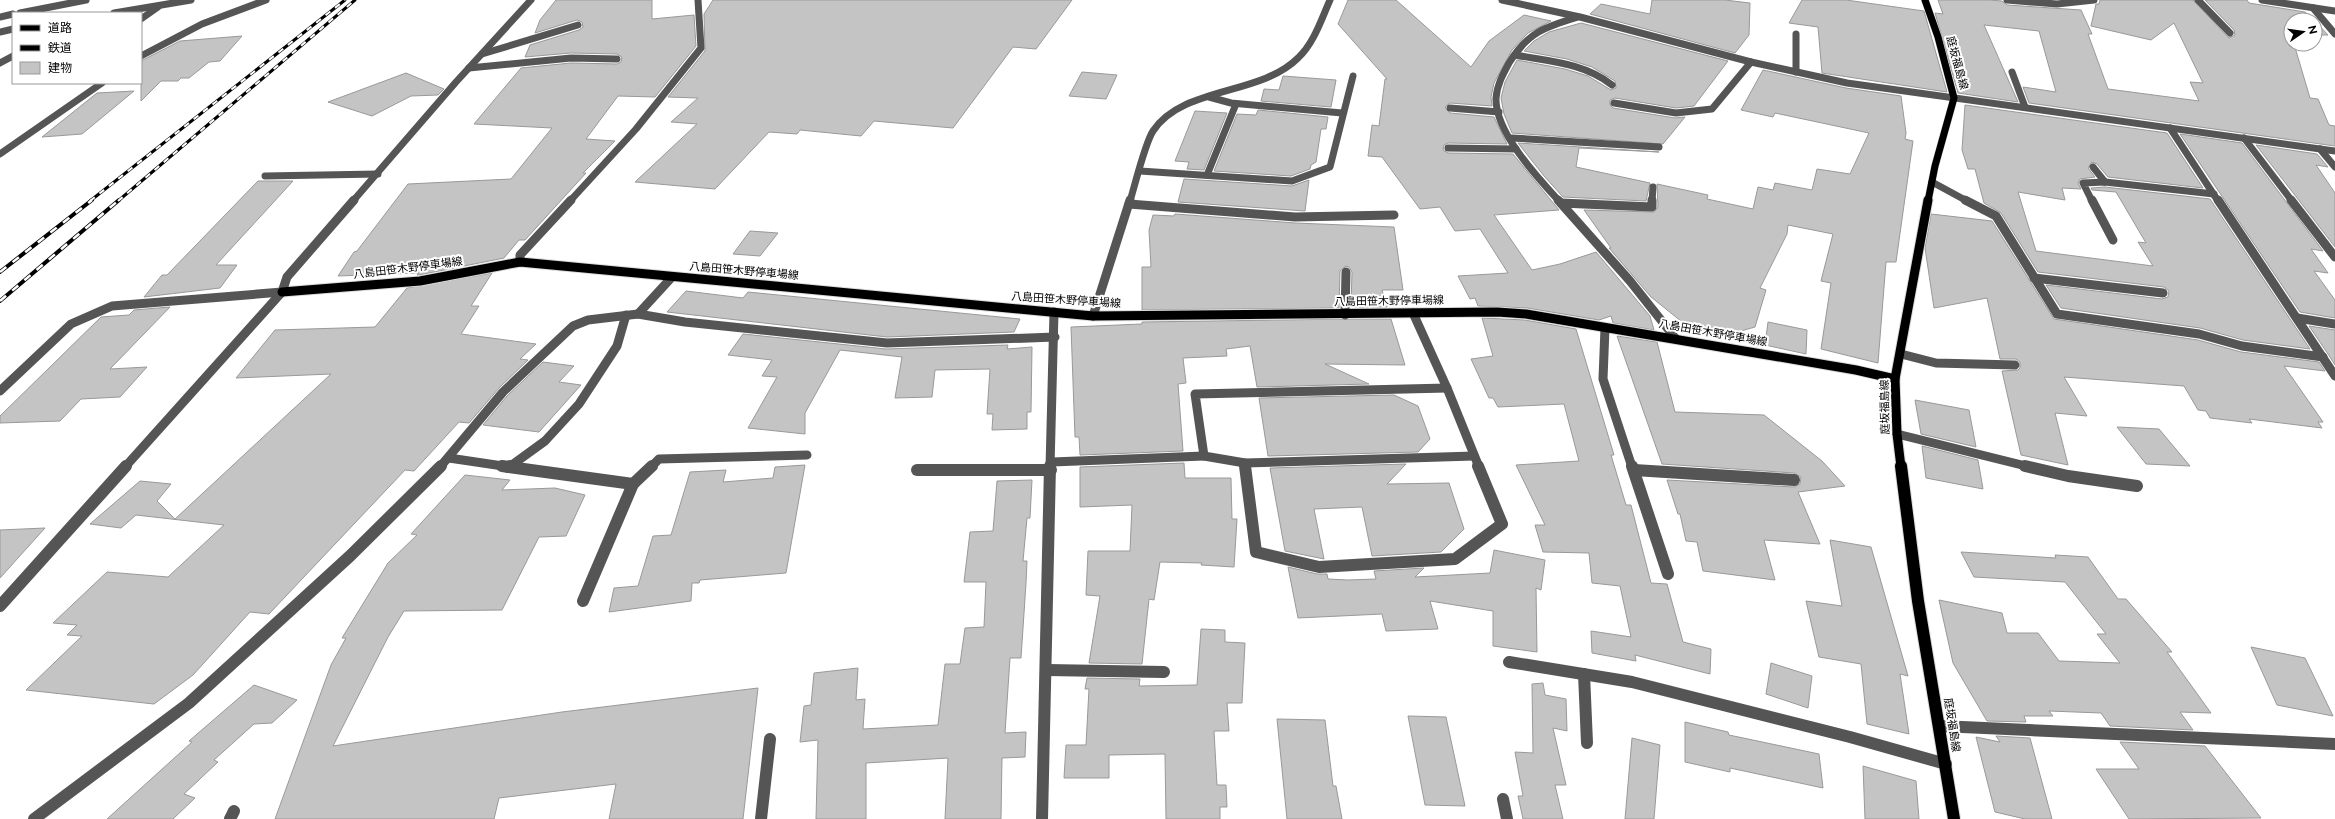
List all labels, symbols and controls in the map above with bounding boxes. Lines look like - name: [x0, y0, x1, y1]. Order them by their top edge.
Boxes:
- legend: [12, 12, 142, 84]
- north arrow: [2283, 12, 2323, 52]
- text: 道路: [48, 21, 72, 35]
- text: N: [2305, 24, 2320, 35]
- street label: 庭坂福島線: [1944, 35, 1970, 91]
- text: 鉄道: [48, 41, 72, 55]
- text: 建物: [48, 61, 72, 75]
- street label: 八島田笹木野停車場線: [353, 255, 463, 281]
- street label: 八島田笹木野停車場線: [689, 260, 799, 282]
- street label: 八島田笹木野停車場線: [1011, 290, 1121, 310]
- street label: 八島田笹木野停車場線: [1334, 294, 1444, 308]
- street label: 八島田笹木野停車場線: [1658, 317, 1768, 349]
- street label: 庭坂福島線: [1878, 379, 1892, 435]
- street label: 庭坂福島線: [1941, 697, 1963, 753]

